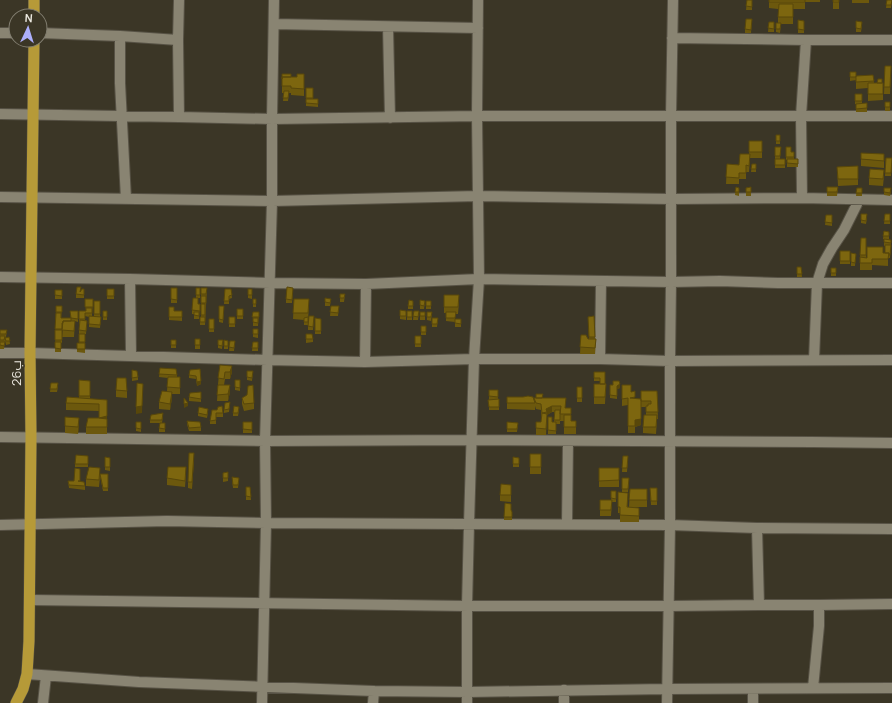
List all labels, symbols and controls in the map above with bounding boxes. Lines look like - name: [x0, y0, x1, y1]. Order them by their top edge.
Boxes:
- north arrow: [8, 8, 48, 48]
- text: N: [24, 10, 33, 25]
- street label: 26ب: [7, 360, 25, 386]

